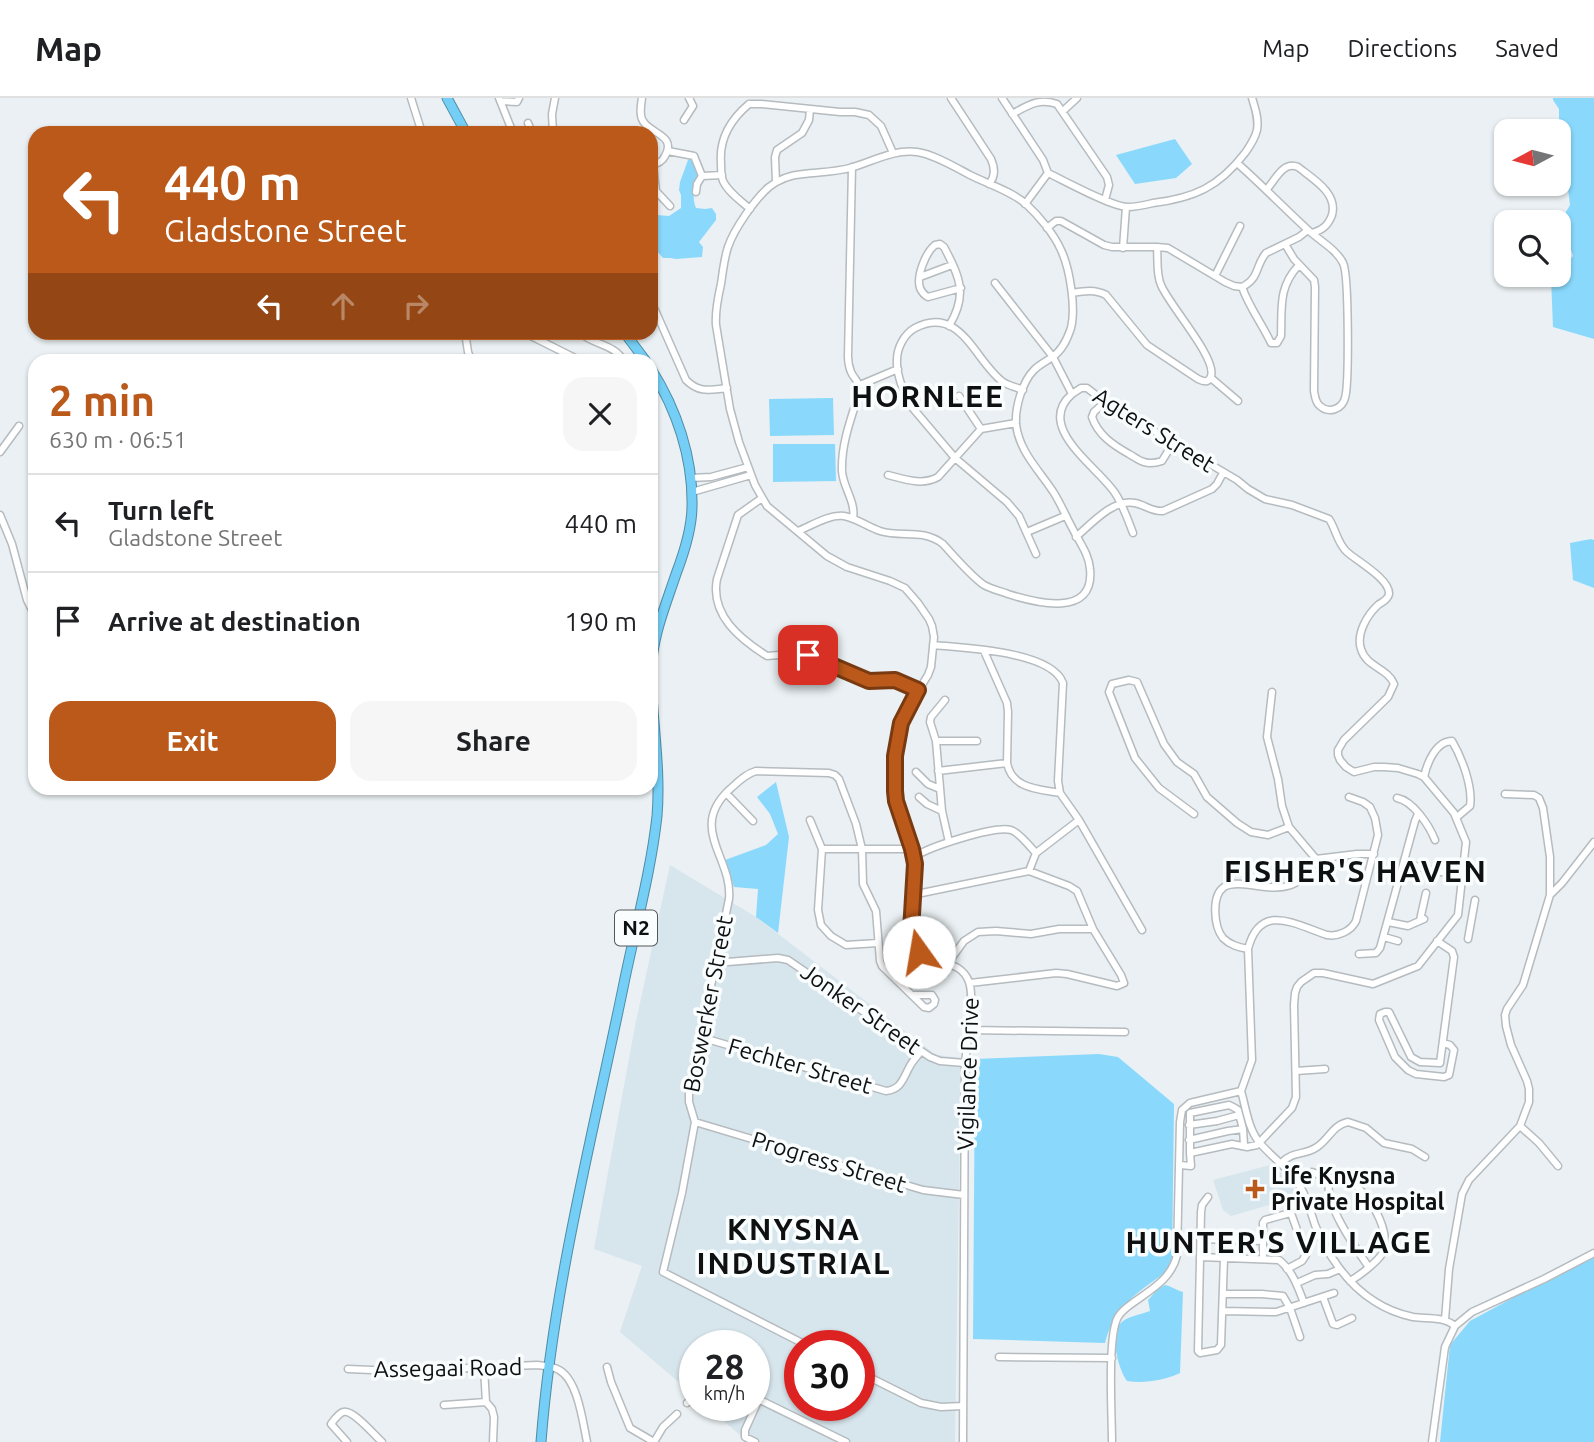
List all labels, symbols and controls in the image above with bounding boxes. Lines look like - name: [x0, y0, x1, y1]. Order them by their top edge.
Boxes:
- text: Map: [35, 30, 102, 67]
- text: Map: [1262, 35, 1309, 62]
- text: Directions: [1347, 35, 1457, 62]
- text: Saved: [1495, 35, 1559, 62]
- north arrow: [1494, 119, 1572, 196]
- map controls: [1494, 119, 1571, 287]
- icon: left: [49, 154, 140, 245]
- text: 440 m: [164, 154, 301, 209]
- button: search: [1494, 210, 1571, 287]
- text: Gladstone Street: [164, 212, 407, 248]
- icon: left: [251, 287, 289, 325]
- icon: ahead: [324, 287, 362, 325]
- icon: right: [397, 287, 435, 325]
- text: 2 min: [49, 377, 155, 424]
- button: close: [563, 377, 637, 451]
- district label: HORNLEE: [851, 379, 1005, 413]
- street label: Agters Street: [1089, 382, 1219, 477]
- text: 630 m · 06:51: [49, 427, 187, 452]
- text: Turn left: [108, 496, 214, 525]
- icon: left: [49, 504, 87, 542]
- text: 440 m: [565, 509, 637, 538]
- text: Gladstone Street: [108, 525, 282, 550]
- icon: arrive: [49, 602, 87, 640]
- text: Arrive at destination: [108, 607, 361, 636]
- text: 190 m: [565, 607, 637, 636]
- pin: [778, 625, 838, 685]
- icon: arrive: [789, 636, 827, 674]
- button: Exit: [49, 701, 336, 781]
- button: Share: [350, 701, 637, 781]
- district label: FISHER'S HAVEN: [1224, 854, 1488, 888]
- road number: N2: [615, 910, 657, 946]
- street label: Boswerker Street: [678, 913, 737, 1094]
- position arrow: [882, 915, 956, 989]
- street label: Jonker Street: [797, 958, 926, 1059]
- street label: Vigilance Drive: [952, 997, 983, 1151]
- street label: Fechter Street: [725, 1033, 875, 1098]
- street label: Progress Street: [749, 1126, 909, 1197]
- place label: Life Knysna Private Hospital: [1271, 1163, 1445, 1214]
- marker: Life Knysna Private Hospital: [1245, 1179, 1265, 1199]
- district label: KNYSNA INDUSTRIAL: [696, 1212, 892, 1280]
- district label: HUNTER'S VILLAGE: [1125, 1225, 1433, 1259]
- speed limit sign: 30: [784, 1330, 875, 1421]
- text: 28: [705, 1346, 744, 1386]
- street label: Assegaai Road: [373, 1354, 523, 1381]
- text: km/h: [704, 1383, 745, 1403]

